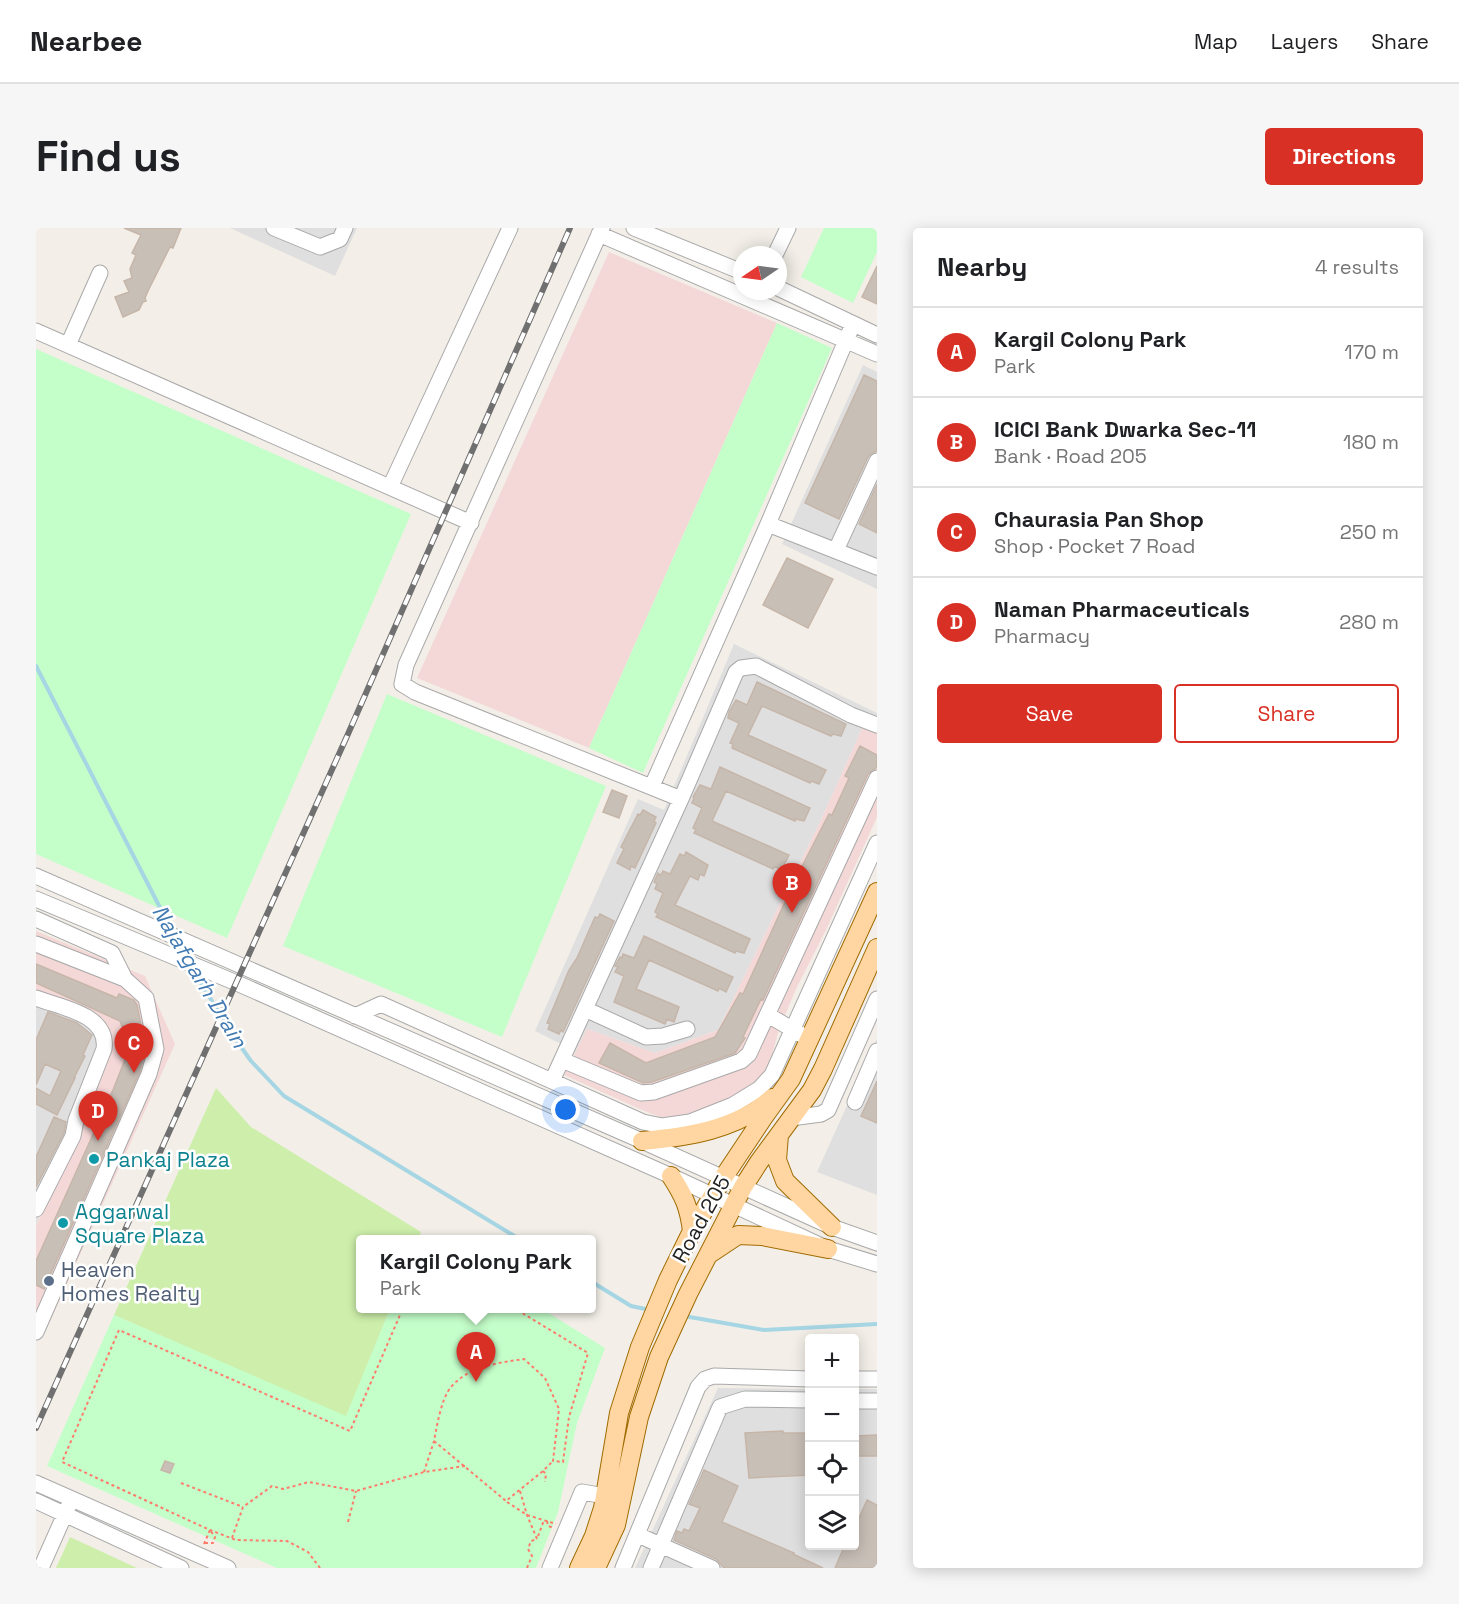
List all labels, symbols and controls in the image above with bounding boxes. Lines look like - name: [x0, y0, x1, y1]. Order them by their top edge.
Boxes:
- text: Nearbee: [30, 23, 142, 59]
- text: Map: [1194, 28, 1238, 55]
- text: Layers: [1271, 28, 1338, 55]
- text: Share: [1371, 28, 1429, 55]
- button: Directions: [1265, 128, 1423, 185]
- text: Find us: [36, 130, 181, 183]
- north arrow: [733, 246, 787, 300]
- text: Nearby: [937, 250, 1027, 284]
- text: 4 results: [1315, 254, 1399, 280]
- text: Kargil Colony Park: [994, 325, 1187, 353]
- text: A: [950, 339, 963, 365]
- text: 170 m: [1344, 339, 1399, 365]
- text: Park: [994, 353, 1036, 379]
- text: ICICI Bank Dwarka Sec-11: [994, 415, 1256, 443]
- text: B: [950, 429, 963, 455]
- text: 180 m: [1343, 429, 1399, 455]
- text: Bank · Road 205: [994, 443, 1147, 469]
- text: Chaurasia Pan Shop: [994, 505, 1204, 533]
- text: C: [950, 519, 963, 545]
- text: 250 m: [1340, 519, 1399, 545]
- text: Shop · Pocket 7 Road: [994, 533, 1195, 559]
- text: Naman Pharmaceuticals: [994, 595, 1250, 623]
- text: D: [950, 609, 963, 635]
- text: 280 m: [1339, 609, 1399, 635]
- text: Pharmacy: [994, 623, 1090, 649]
- button: Save: [937, 684, 1162, 743]
- button: Share: [1174, 684, 1399, 743]
- pin: B: [772, 864, 812, 913]
- water label: Najafgarh Drain: [146, 899, 254, 1053]
- pin: C: [114, 1024, 154, 1073]
- pin: D: [78, 1092, 118, 1141]
- your location: [551, 1095, 580, 1124]
- place label: Pankaj Plaza: [106, 1146, 230, 1173]
- marker: Pankaj Plaza: [87, 1152, 101, 1166]
- street label: Road 205: [666, 1171, 736, 1267]
- place label: Aggarwal Square Plaza: [75, 1198, 205, 1249]
- marker: Aggarwal Square Plaza: [56, 1216, 70, 1230]
- popup: [356, 1235, 596, 1313]
- text: Kargil Colony Park: [380, 1247, 572, 1275]
- place label: Heaven Homes Realty: [61, 1256, 200, 1307]
- marker: Heaven Homes Realty: [42, 1274, 56, 1288]
- text: Park: [380, 1275, 421, 1301]
- pin: A: [456, 1332, 496, 1382]
- map controls: [805, 1334, 859, 1550]
- button: +: [805, 1334, 859, 1388]
- button: −: [805, 1388, 859, 1442]
- button: locate: [805, 1442, 859, 1496]
- button: layers: [805, 1496, 859, 1550]

